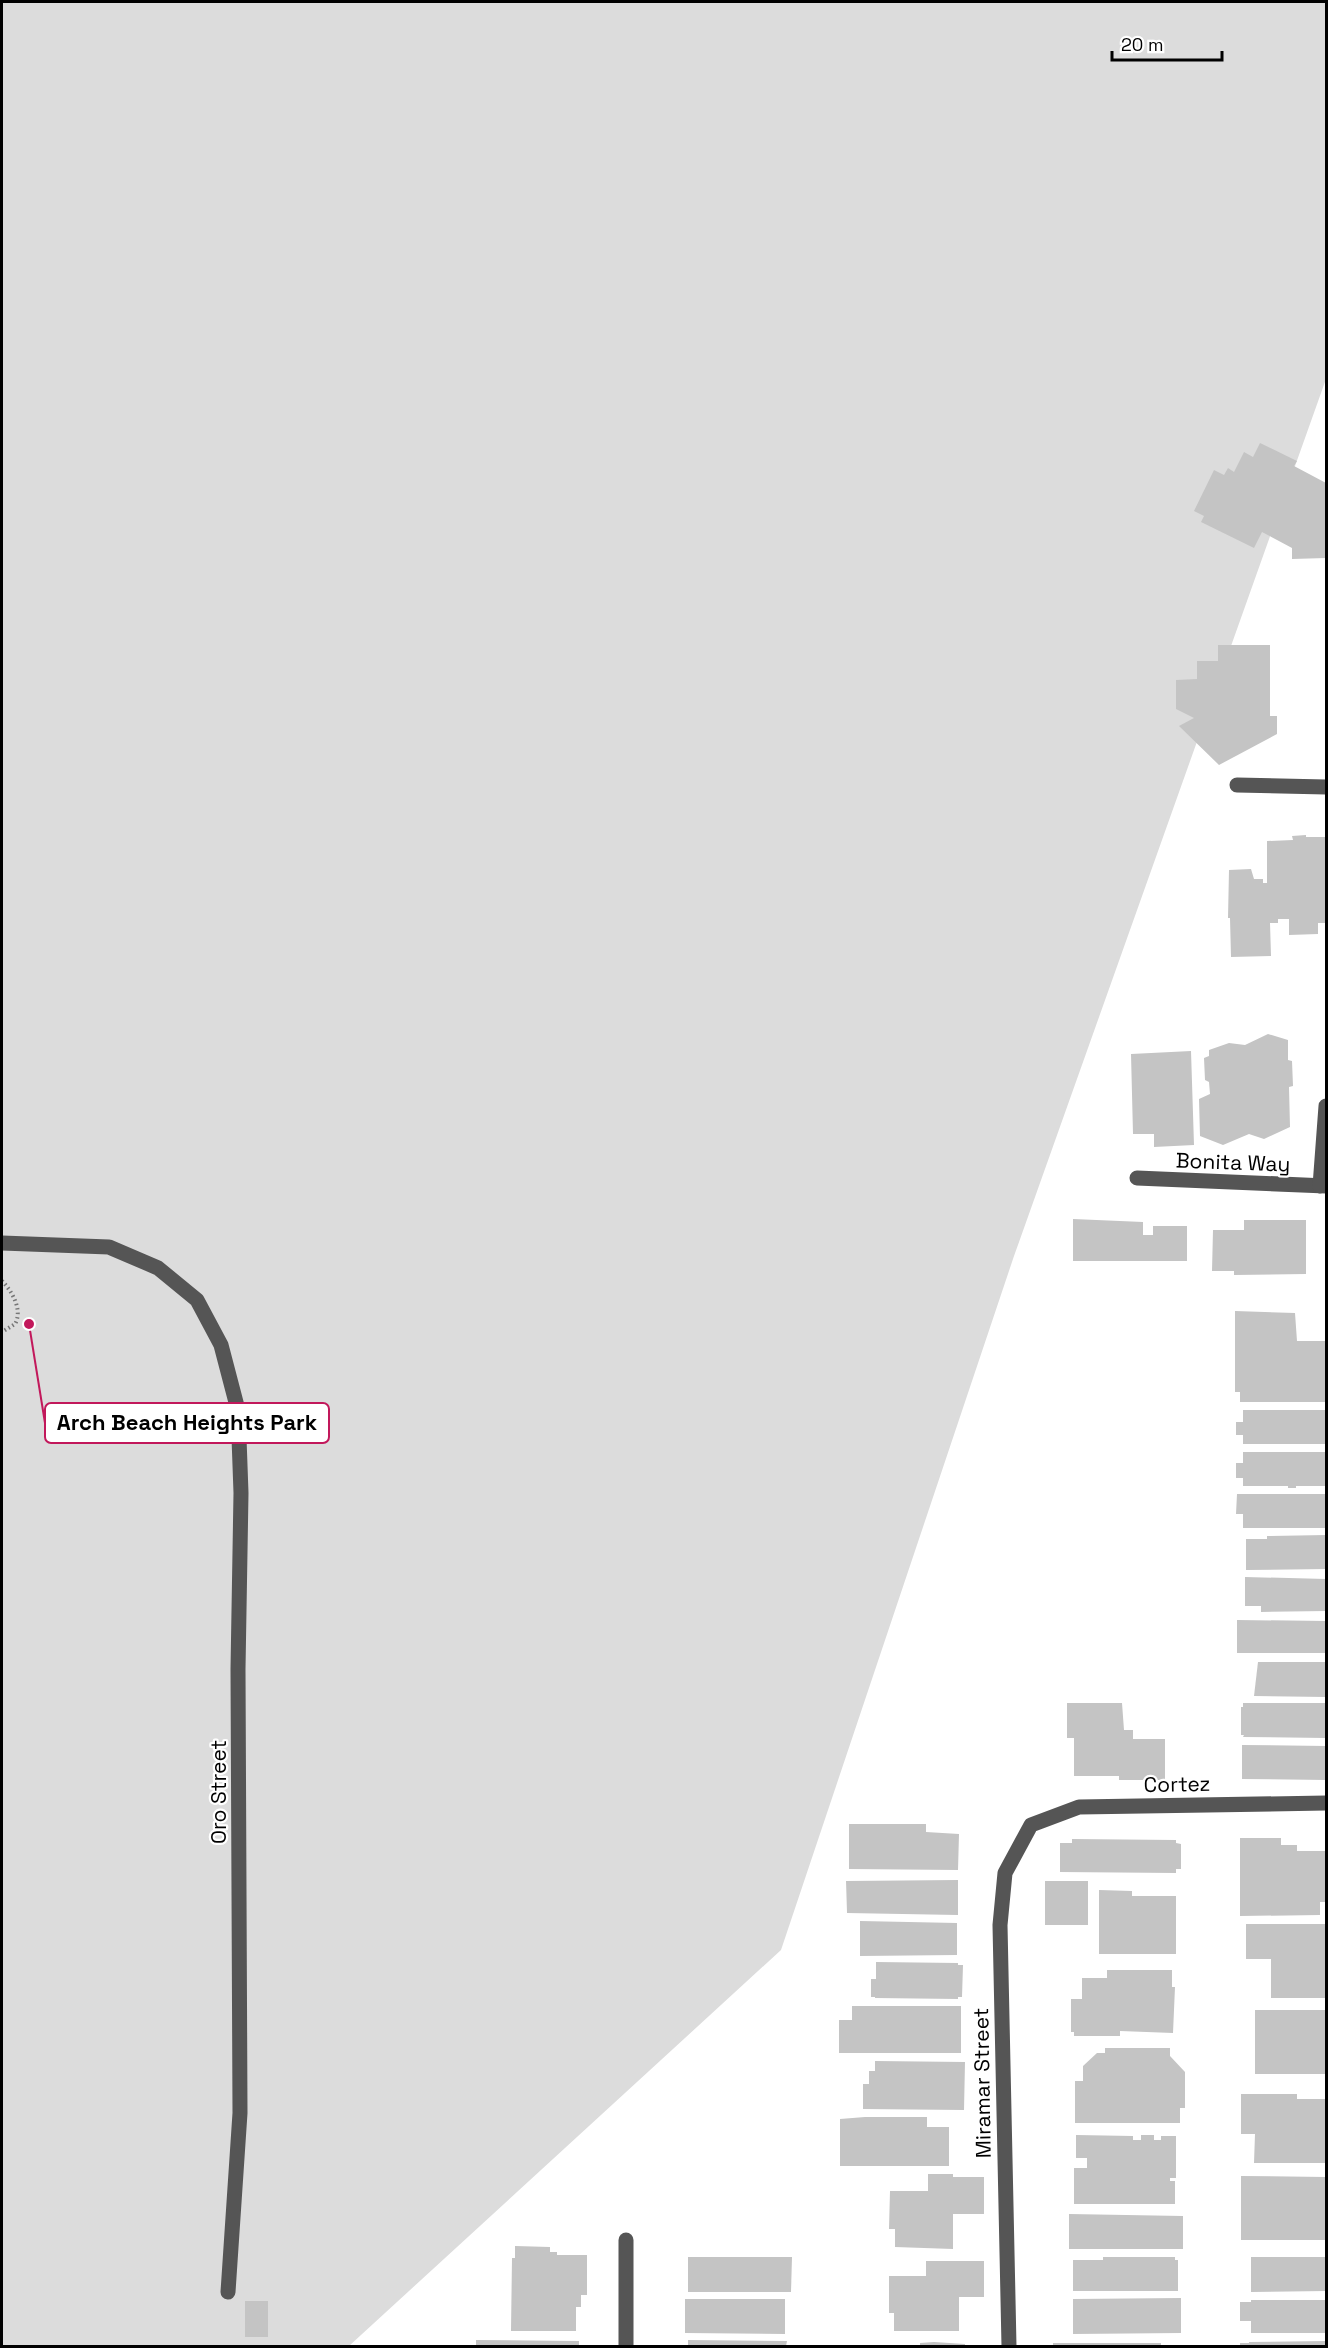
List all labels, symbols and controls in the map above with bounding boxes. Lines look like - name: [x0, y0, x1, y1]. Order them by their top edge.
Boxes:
- scale bar: [1112, 24, 1222, 62]
- text: 20 m: [1121, 33, 1164, 56]
- street label: Bonita Way: [1175, 1147, 1291, 1177]
- callout: Arch Beach Heights Park: [45, 1403, 329, 1443]
- text: Arch Beach Heights Park: [57, 1408, 318, 1436]
- street label: Oro Street: [205, 1740, 232, 1844]
- street label: Cortez: [1143, 1770, 1211, 1798]
- street label: Miramar Street: [967, 2007, 997, 2159]

